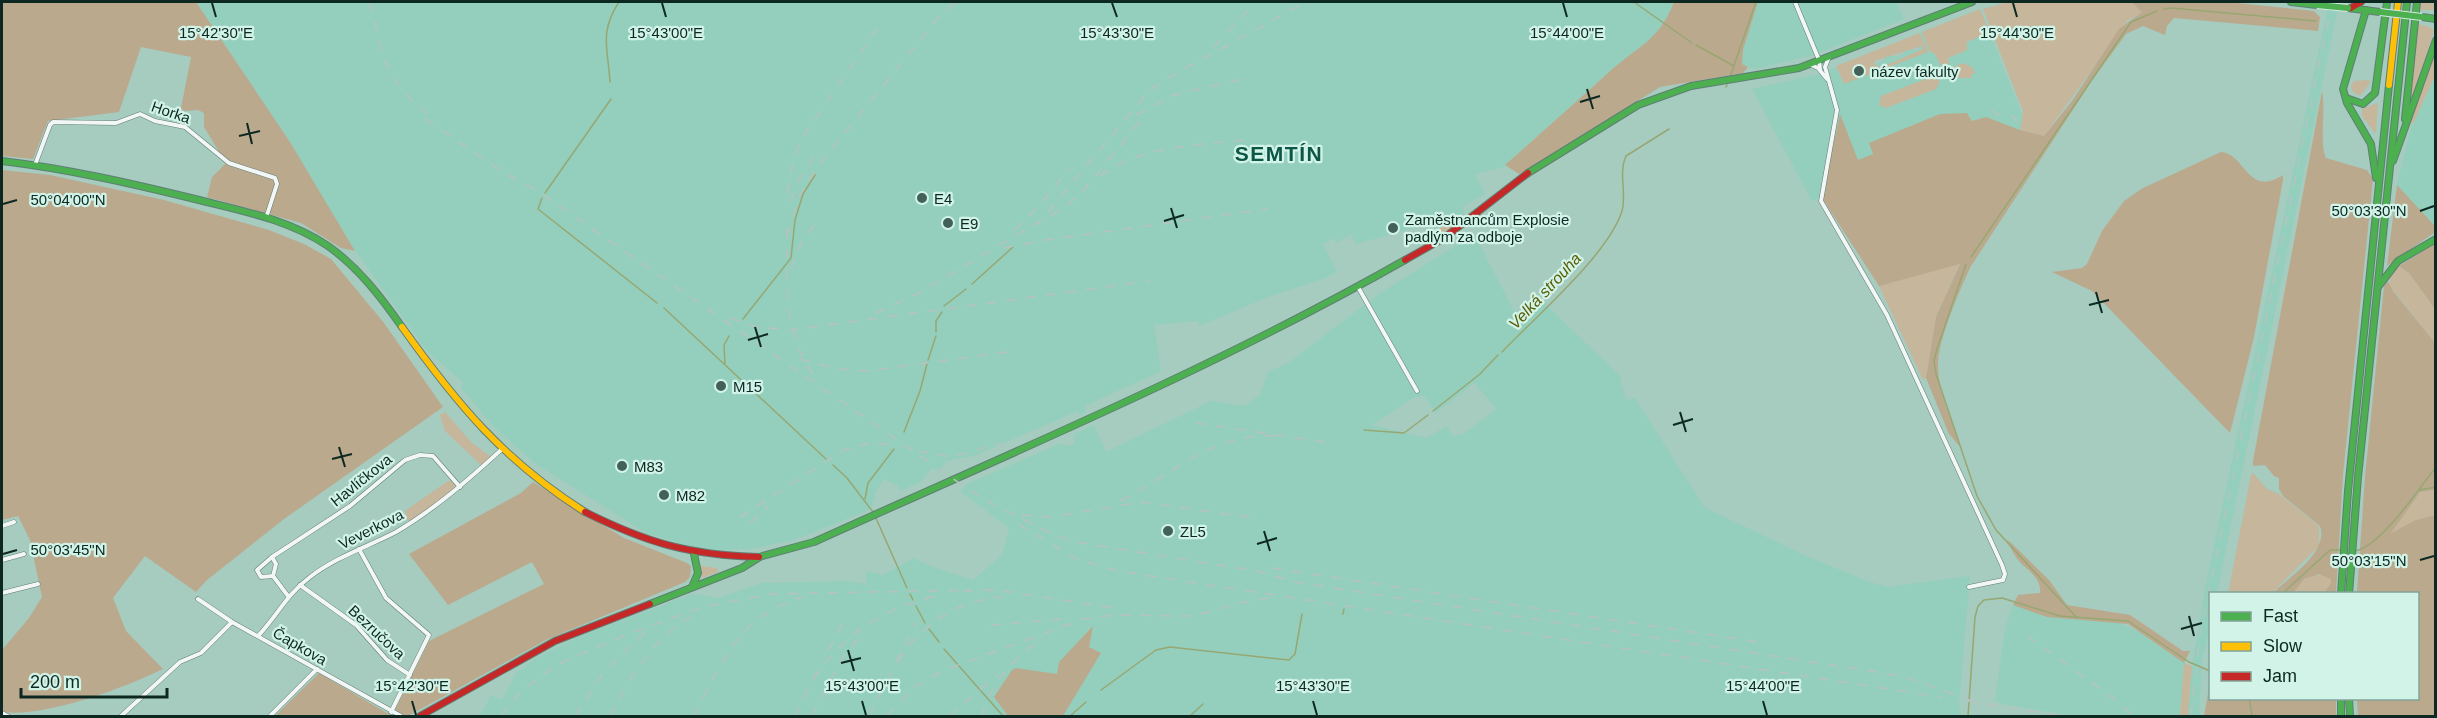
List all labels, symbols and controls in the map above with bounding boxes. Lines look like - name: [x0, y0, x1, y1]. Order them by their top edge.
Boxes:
- text: 15°42'30"E: [179, 24, 253, 41]
- text: 15°43'00"E: [629, 24, 703, 41]
- text: 15°43'30"E: [1080, 24, 1154, 41]
- text: 15°44'00"E: [1530, 24, 1604, 41]
- text: 15°44'30"E: [1980, 24, 2054, 41]
- place label: název fakulty: [1871, 63, 1959, 80]
- marker: název fakulty: [1852, 64, 1866, 78]
- street label: Horka: [149, 97, 193, 127]
- district label: SEMTÍN: [1235, 142, 1323, 165]
- place label: E4: [934, 190, 952, 207]
- text: 50°04'00"N: [30, 191, 106, 208]
- marker: E4: [915, 191, 929, 205]
- text: 50°03'30"N: [2331, 202, 2407, 219]
- place label: Zaměstnancům Explosie padlým za odboje: [1405, 211, 1569, 245]
- place label: E9: [960, 215, 978, 232]
- marker: E9: [941, 216, 955, 230]
- marker: Zaměstnancům Explosie padlým za odboje: [1386, 221, 1400, 235]
- water label: Velká strouha: [1506, 250, 1584, 332]
- place label: M15: [733, 378, 762, 395]
- marker: M15: [714, 379, 728, 393]
- street label: Havlíčkova: [327, 450, 395, 510]
- place label: M83: [634, 458, 663, 475]
- marker: M83: [615, 459, 629, 473]
- place label: M82: [676, 487, 705, 504]
- marker: M82: [657, 488, 671, 502]
- street label: Veverkova: [336, 505, 407, 552]
- place label: ZL5: [1180, 523, 1206, 540]
- marker: ZL5: [1161, 524, 1175, 538]
- text: 50°03'45"N: [30, 541, 106, 558]
- text: 50°03'15"N: [2331, 552, 2407, 569]
- legend: [2209, 592, 2419, 700]
- street label: Bezručova: [345, 602, 409, 663]
- text: Fast: [2263, 606, 2298, 626]
- street label: Čapkova: [270, 624, 330, 668]
- text: Slow: [2263, 636, 2303, 656]
- scale bar: [21, 661, 166, 699]
- text: Jam: [2263, 666, 2297, 686]
- text: 200 m: [30, 672, 80, 692]
- text: 15°42'30"E: [375, 677, 449, 694]
- text: 15°43'00"E: [825, 677, 899, 694]
- text: 15°43'30"E: [1276, 677, 1350, 694]
- text: 15°44'00"E: [1726, 677, 1800, 694]

